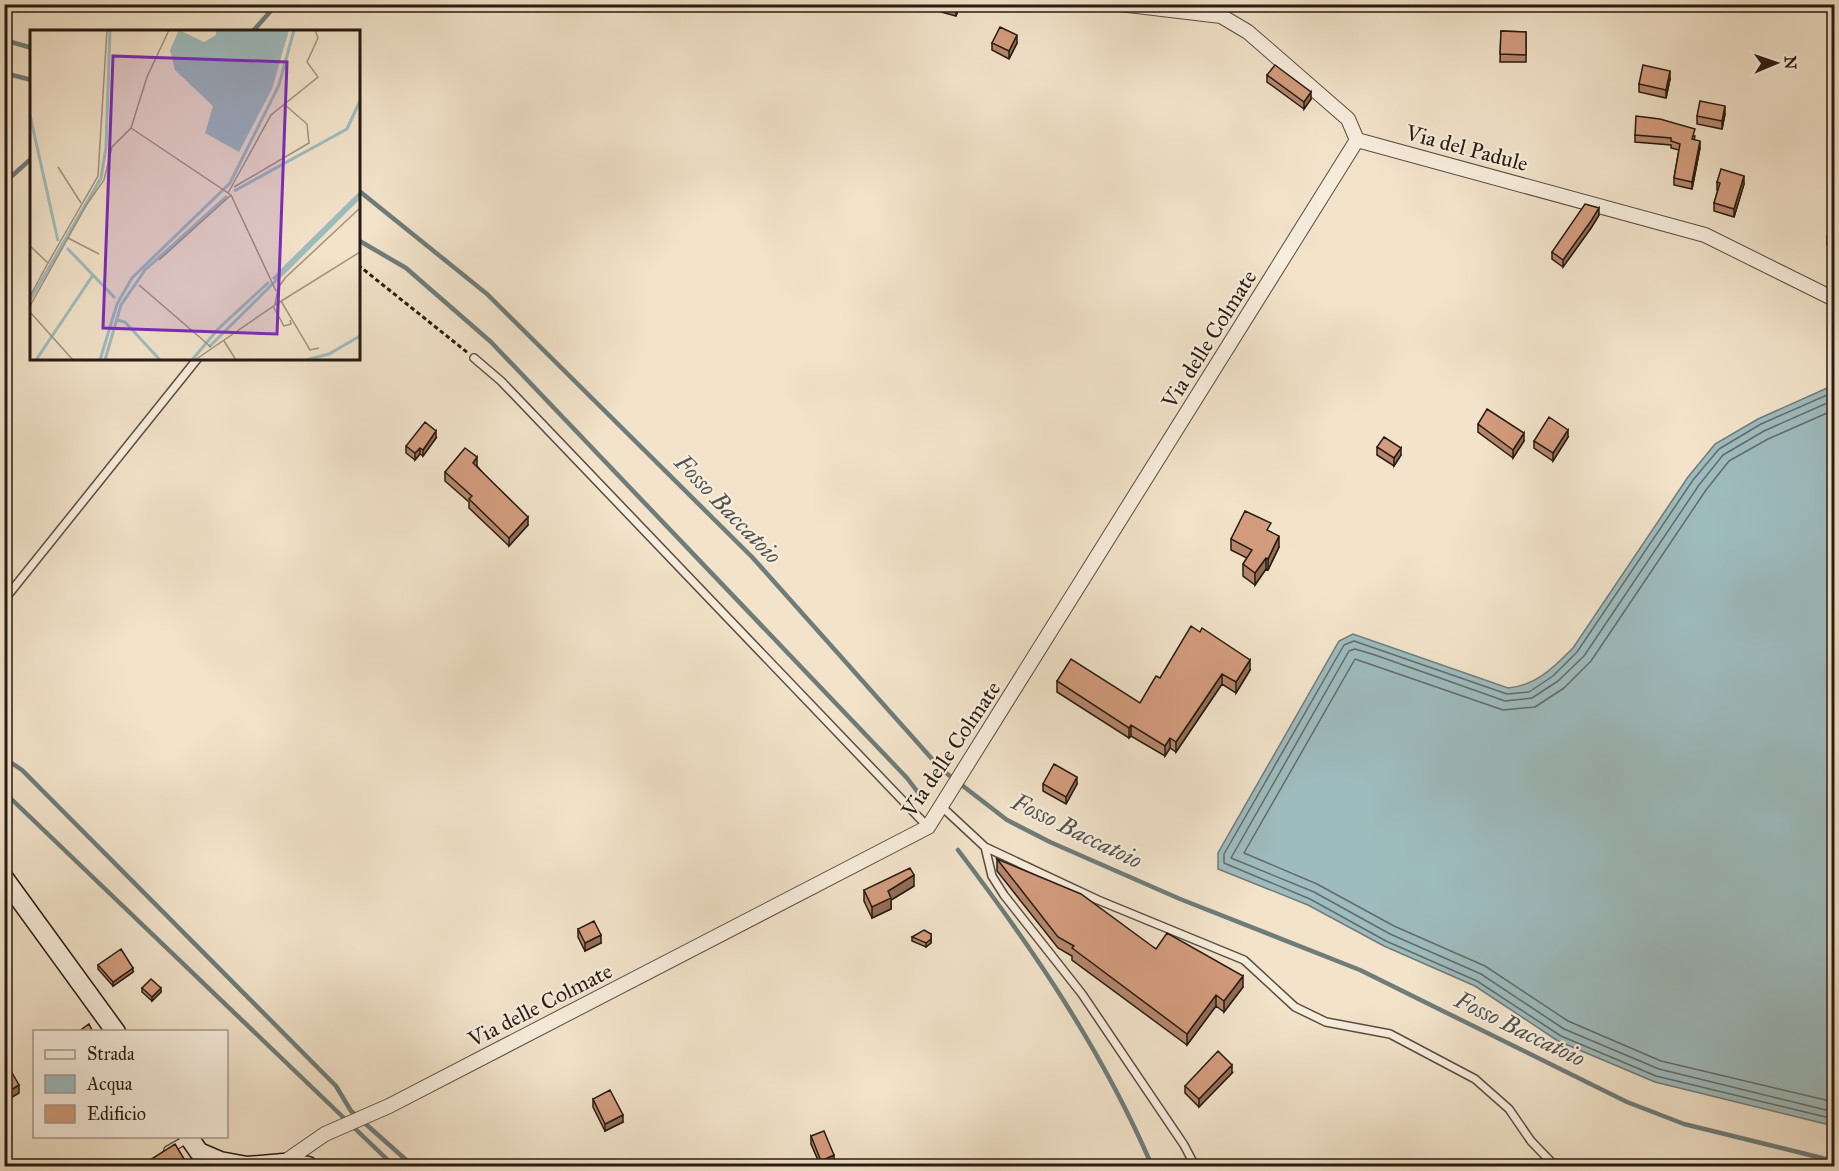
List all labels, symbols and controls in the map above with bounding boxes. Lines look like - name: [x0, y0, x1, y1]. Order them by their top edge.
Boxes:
- inset map: [30, 30, 360, 360]
- north arrow: [1746, 33, 1806, 93]
- text: N: [1781, 55, 1800, 70]
- street label: Via del Padule: [1402, 118, 1531, 177]
- street label: Via delle Colmate: [1155, 265, 1262, 414]
- water label: Fosso Baccatoio: [667, 447, 788, 570]
- street label: Via delle Colmate: [895, 676, 1006, 823]
- water label: Fosso Baccatoio: [1006, 786, 1147, 875]
- street label: Via delle Colmate: [463, 957, 617, 1053]
- water label: Fosso Baccatoio: [1449, 984, 1590, 1073]
- legend: [33, 1030, 228, 1138]
- text: Strada: [87, 1043, 135, 1065]
- text: Acqua: [86, 1073, 133, 1096]
- text: Edificio: [87, 1103, 146, 1125]

